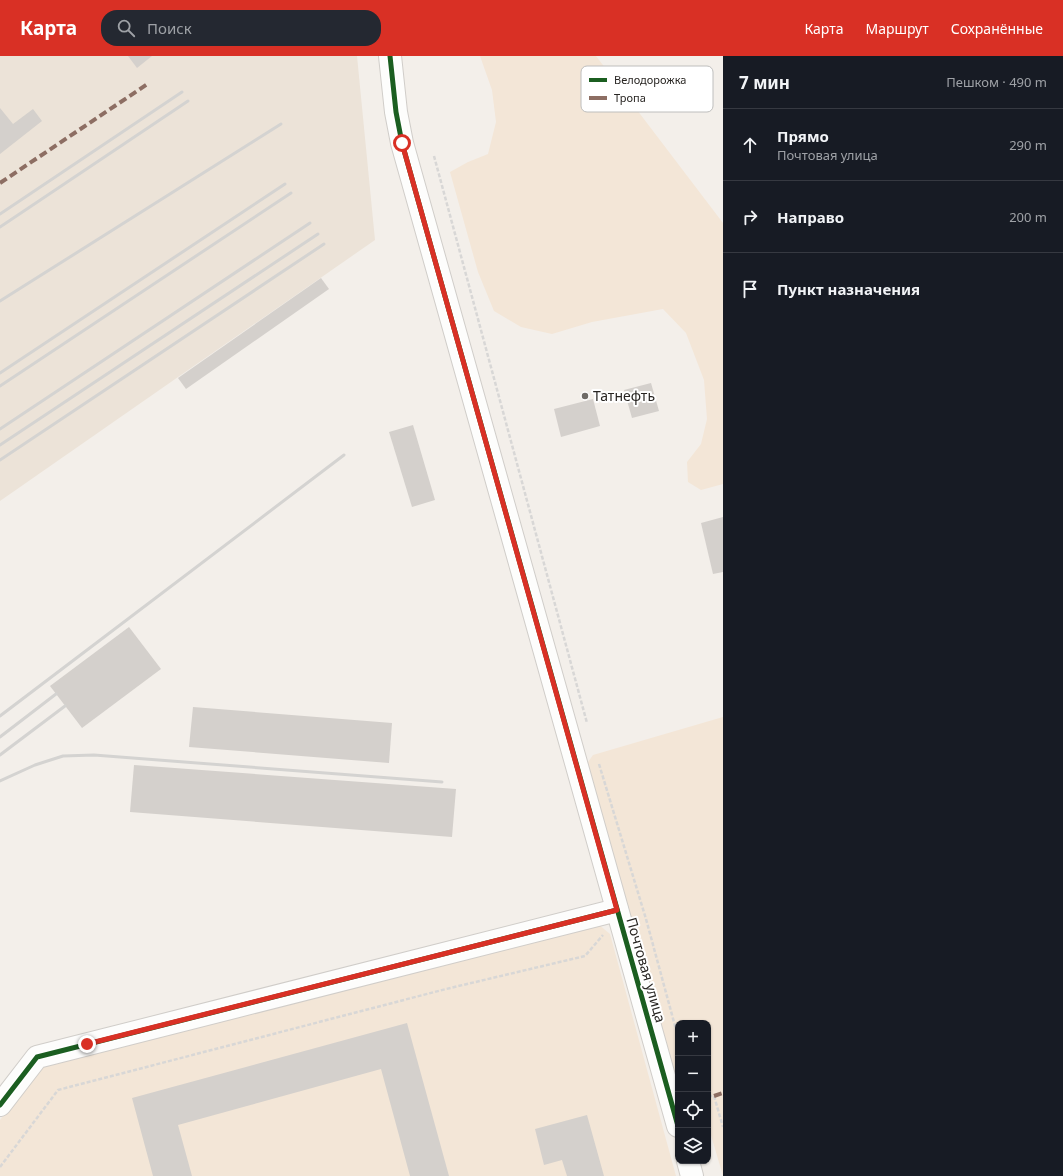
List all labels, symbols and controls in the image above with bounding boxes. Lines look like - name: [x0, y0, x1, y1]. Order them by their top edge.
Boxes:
- search box: [101, 10, 381, 46]
- text: Карта: [20, 15, 77, 41]
- icon: search: [115, 17, 137, 39]
- text: Поиск: [147, 18, 192, 38]
- text: Карта: [804, 19, 843, 38]
- text: Маршрут: [865, 19, 929, 38]
- text: Сохранённые: [951, 19, 1043, 38]
- legend: [581, 66, 713, 112]
- text: 7 мин: [739, 71, 790, 94]
- text: Велодорожка: [614, 72, 686, 87]
- text: Пешком · 490 m: [946, 73, 1047, 91]
- text: Тропа: [614, 90, 646, 105]
- text: Прямо: [777, 126, 829, 146]
- route start: [393, 134, 411, 152]
- icon: ahead: [739, 134, 761, 156]
- text: 290 m: [1009, 136, 1047, 154]
- text: Почтовая улица: [777, 146, 878, 164]
- icon: right: [739, 206, 761, 228]
- text: Направо: [777, 207, 844, 227]
- text: 200 m: [1009, 208, 1047, 226]
- icon: arrive: [739, 278, 761, 300]
- text: Пункт назначения: [777, 279, 920, 299]
- place label: Татнефть: [593, 386, 655, 405]
- marker: Татнефть: [580, 391, 590, 401]
- street label: Почтовая улица: [622, 915, 671, 1025]
- map controls: [675, 1020, 711, 1164]
- button: +: [675, 1020, 711, 1056]
- route end: [78, 1035, 96, 1053]
- button: −: [675, 1056, 711, 1092]
- button: locate: [675, 1092, 711, 1128]
- button: layers: [675, 1128, 711, 1164]

